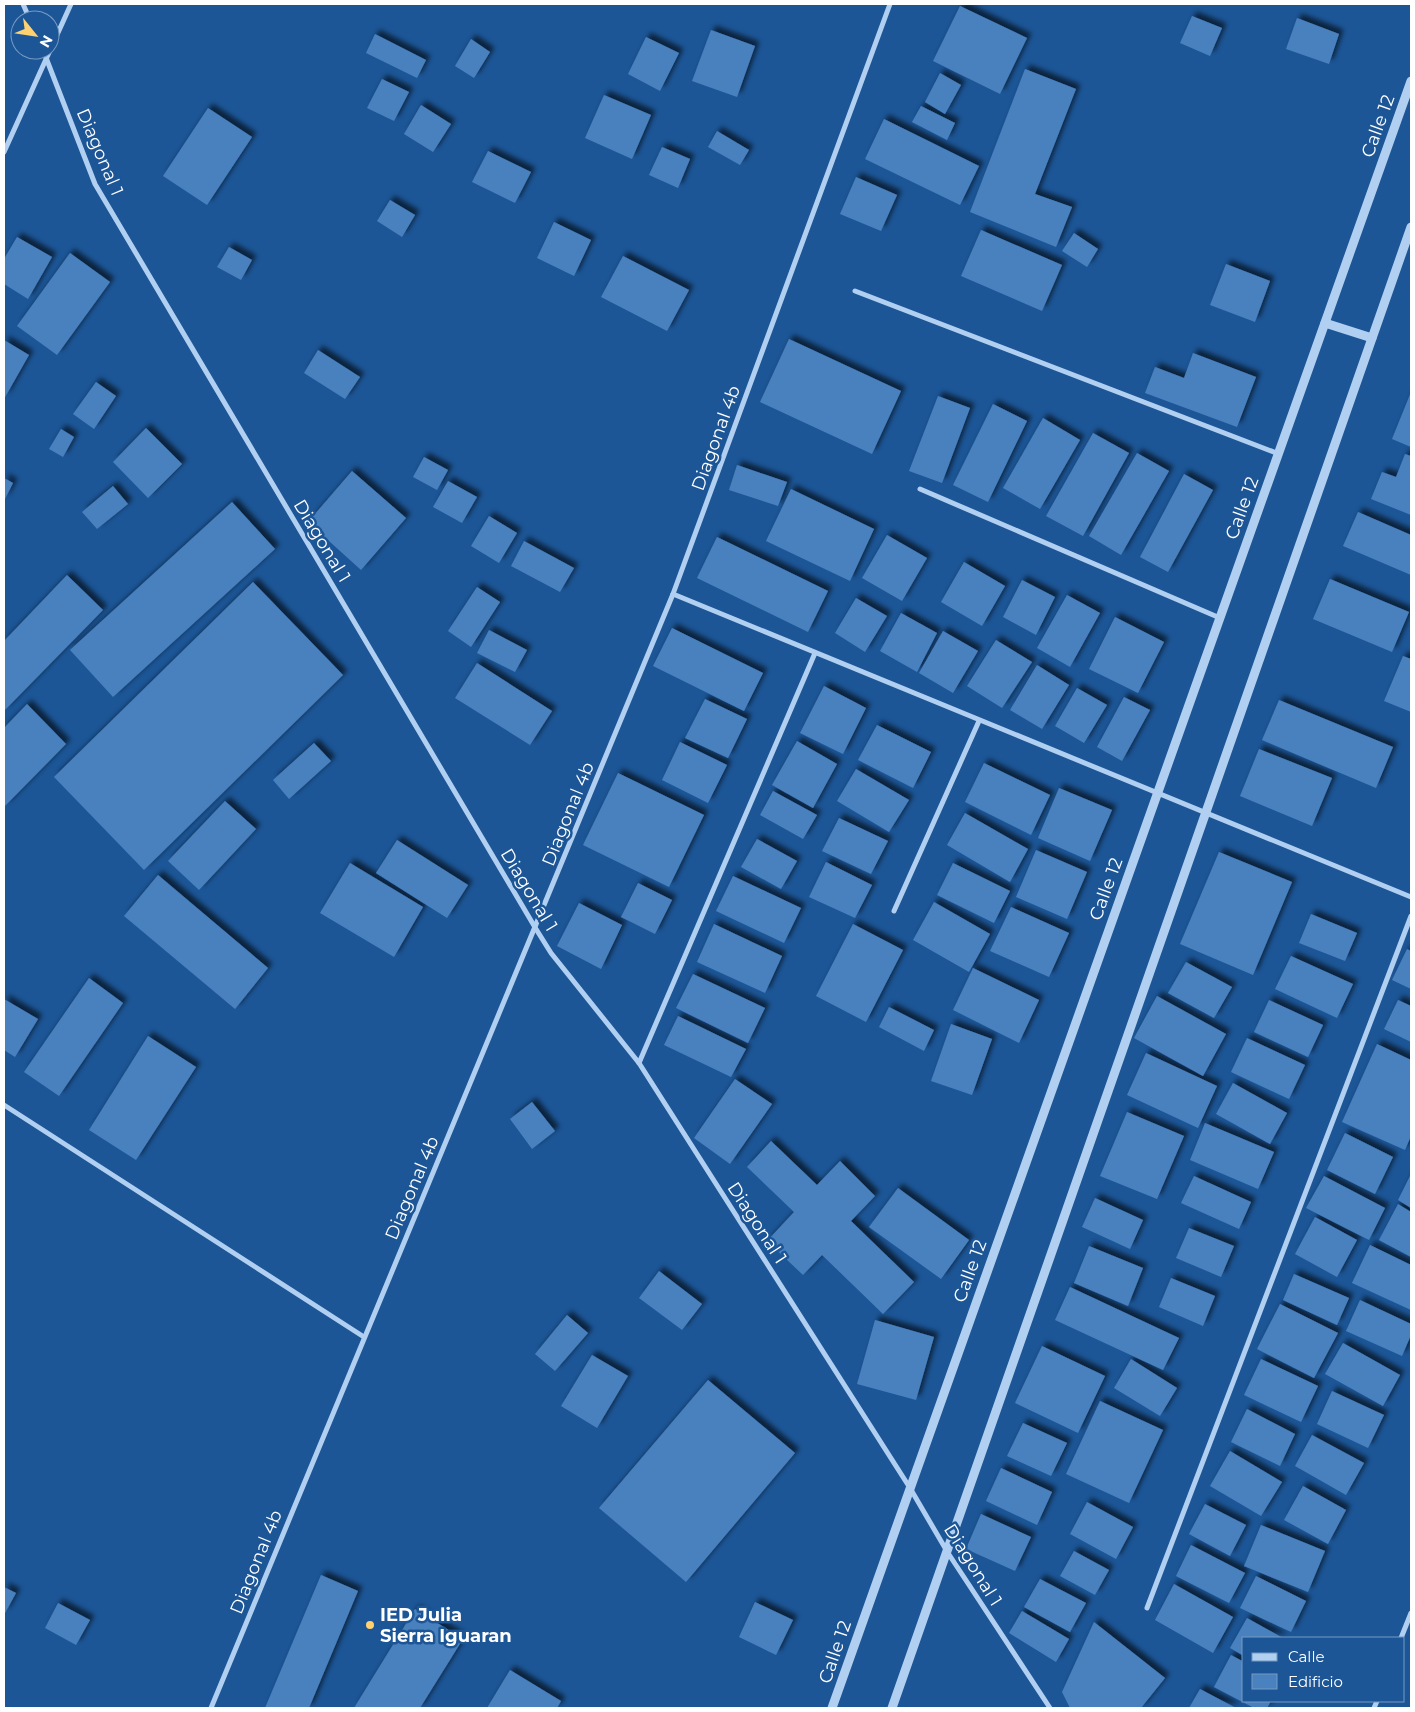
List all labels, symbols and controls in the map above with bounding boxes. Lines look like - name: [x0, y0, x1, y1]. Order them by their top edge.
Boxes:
- north arrow: [10, 10, 60, 60]
- text: N: [36, 32, 57, 51]
- street label: Calle 12: [1357, 92, 1399, 160]
- street label: Diagonal 1: [72, 105, 128, 199]
- street label: Diagonal 4b: [687, 382, 745, 494]
- street label: Calle 12: [1221, 474, 1263, 542]
- street label: Diagonal 1: [289, 496, 355, 586]
- street label: Diagonal 4b: [537, 759, 599, 869]
- street label: Diagonal 1: [496, 845, 562, 935]
- street label: Calle 12: [1085, 855, 1127, 923]
- street label: Diagonal 4b: [380, 1133, 444, 1243]
- street label: Diagonal 1: [723, 1178, 791, 1268]
- street label: Calle 12: [949, 1237, 991, 1305]
- street label: Diagonal 4b: [225, 1507, 287, 1617]
- street label: Diagonal 1: [939, 1520, 1007, 1610]
- place label: IED Julia Sierra Iguaran: [380, 1604, 512, 1647]
- street label: Calle 12: [814, 1618, 856, 1686]
- marker: IED Julia Sierra Iguaran: [364, 1619, 376, 1631]
- legend: [1242, 1637, 1405, 1702]
- text: Calle: [1288, 1647, 1325, 1666]
- text: Edificio: [1288, 1672, 1343, 1691]

